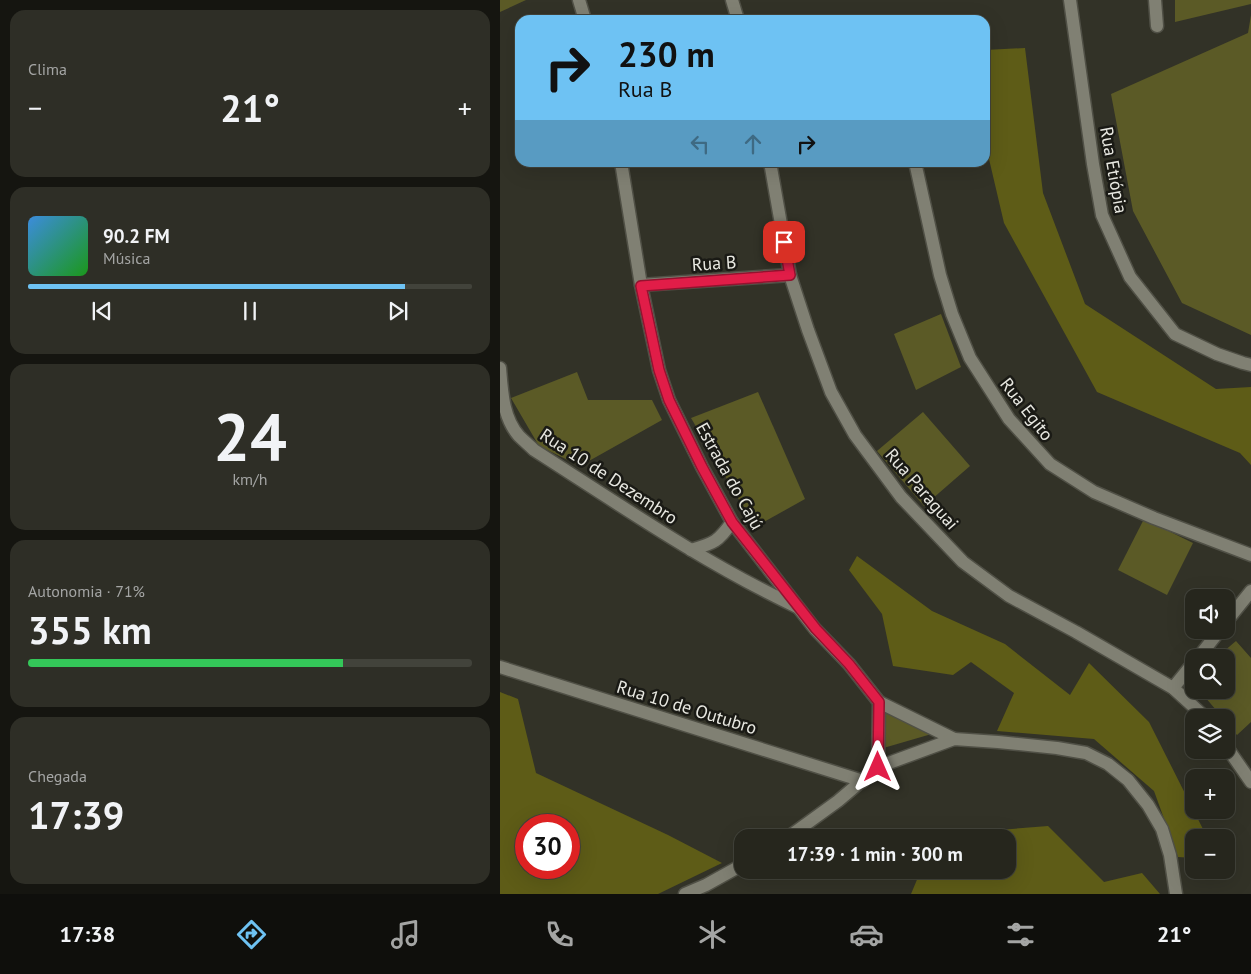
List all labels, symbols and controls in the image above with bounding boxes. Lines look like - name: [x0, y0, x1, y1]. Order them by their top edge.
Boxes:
- text: 230 m: [618, 31, 715, 77]
- icon: right: [535, 35, 600, 100]
- text: Clima: [28, 59, 67, 79]
- text: Rua B: [618, 75, 672, 103]
- text: 21°: [220, 83, 280, 132]
- text: −: [28, 89, 42, 126]
- text: +: [458, 89, 472, 126]
- street label: Rua Etiópia: [1095, 125, 1133, 215]
- icon: left: [686, 130, 714, 158]
- icon: ahead: [739, 130, 767, 158]
- icon: right: [792, 130, 820, 158]
- pin: [763, 221, 805, 263]
- text: 90.2 FM: [103, 224, 170, 248]
- icon: arrive: [770, 228, 798, 256]
- text: Música: [103, 248, 150, 268]
- street label: Rua B: [691, 250, 737, 276]
- icon: previous: [88, 297, 116, 325]
- icon: pause: [236, 297, 264, 325]
- icon: next: [384, 297, 412, 325]
- street label: Rua Egito: [995, 373, 1059, 445]
- text: 24: [213, 394, 287, 478]
- street label: Estrada do Cajú: [691, 418, 769, 534]
- street label: Rua 10 de Dezembro: [536, 423, 682, 529]
- street label: Rua Paraguai: [880, 444, 964, 534]
- text: km/h: [232, 469, 268, 489]
- text: Autonomia · 71%: [28, 581, 145, 601]
- map controls: [1185, 589, 1235, 879]
- button: sound: [1185, 589, 1235, 639]
- text: 355 km: [28, 605, 152, 654]
- button: search: [1185, 649, 1235, 699]
- street label: Rua 10 de Outubro: [614, 675, 760, 739]
- button: layers: [1185, 709, 1235, 759]
- position arrow: [851, 740, 903, 792]
- text: Chegada: [28, 766, 87, 786]
- button: +: [1185, 769, 1235, 819]
- text: 17:39: [28, 790, 124, 839]
- speed limit sign: 30: [515, 814, 580, 879]
- button: −: [1185, 829, 1235, 879]
- text: 17:39 · 1 min · 300 m: [787, 842, 963, 866]
- icon: directions: [234, 917, 269, 952]
- icon: music: [388, 917, 423, 952]
- icon: phone: [542, 917, 577, 952]
- icon: climate: [695, 917, 730, 952]
- icon: car: [849, 917, 884, 952]
- icon: filters: [1003, 917, 1038, 952]
- text: 17:38: [59, 920, 115, 948]
- text: 21°: [1157, 920, 1191, 948]

